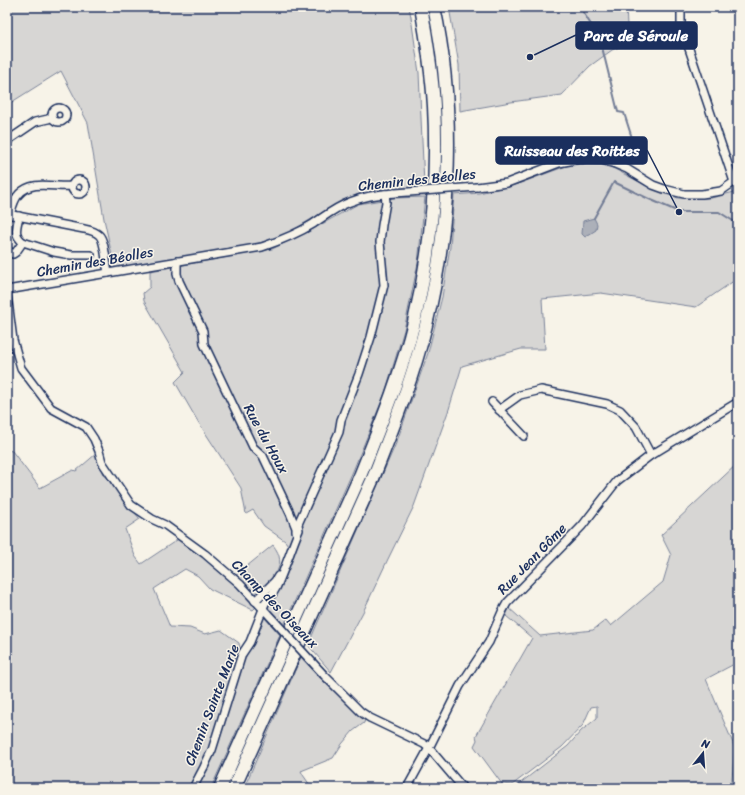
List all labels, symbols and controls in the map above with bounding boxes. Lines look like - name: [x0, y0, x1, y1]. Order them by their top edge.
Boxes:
- callout: Parc de Séroule: [576, 22, 697, 49]
- text: Parc de Séroule: [584, 23, 688, 49]
- callout: Ruisseau des Roittes: [496, 137, 647, 164]
- text: Ruisseau des Roittes: [503, 138, 641, 164]
- street label: Chemin des Béolles: [357, 161, 478, 199]
- street label: Chemin des Béolles: [35, 239, 156, 285]
- street label: Rue du Houx: [236, 399, 296, 479]
- street label: Rue Jean Gôme: [491, 517, 573, 601]
- street label: Champ des Oiseaux: [225, 553, 325, 655]
- street label: Chemin Sainte Marie: [177, 641, 247, 769]
- north arrow: [683, 733, 723, 773]
- text: N: [698, 733, 713, 754]

